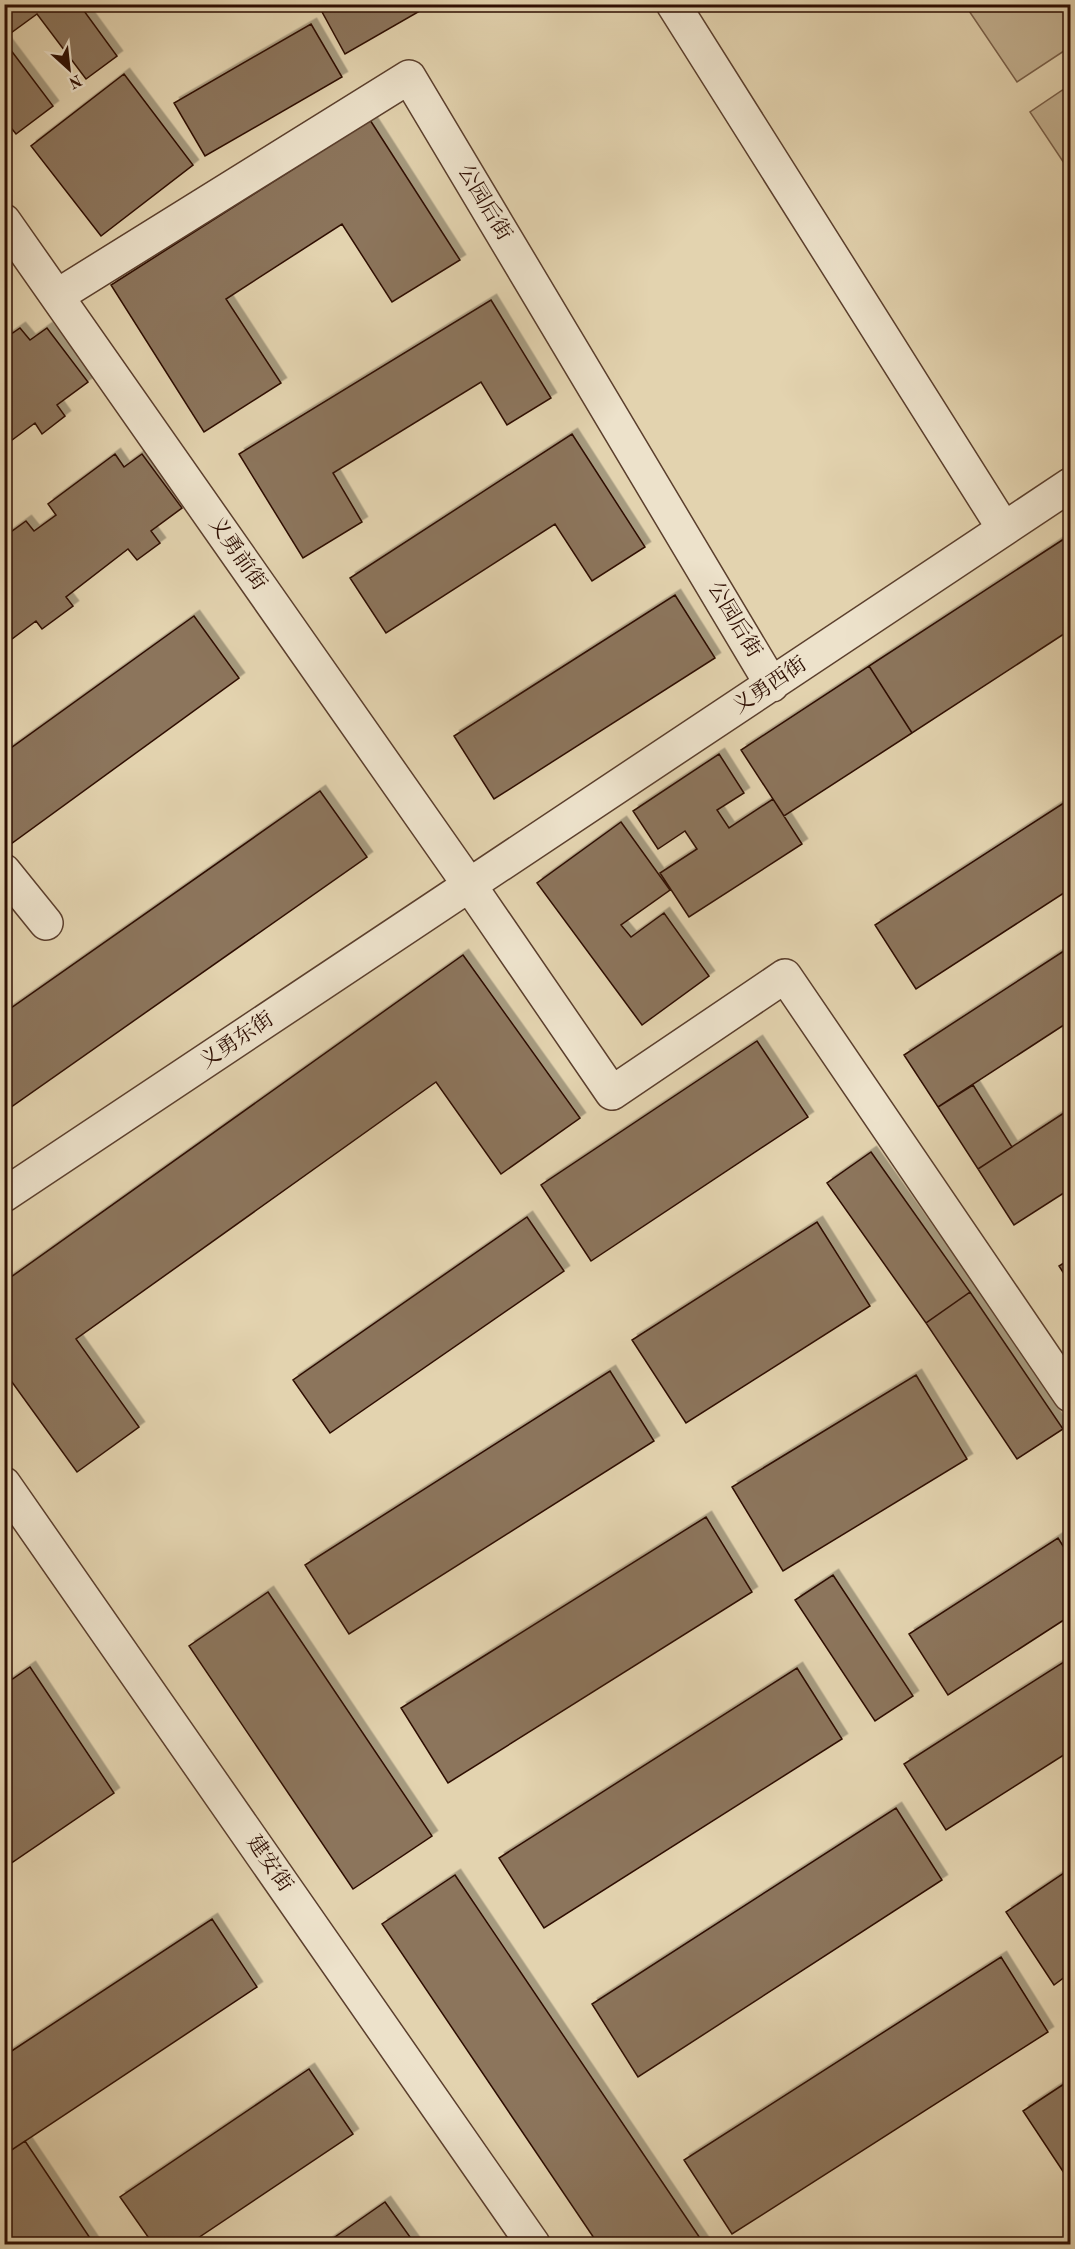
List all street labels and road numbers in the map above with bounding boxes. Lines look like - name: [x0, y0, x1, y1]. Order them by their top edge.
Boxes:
- street label: 公园后街: [453, 161, 516, 244]
- street label: 义勇前街: [204, 512, 271, 594]
- street label: 公园后街: [703, 578, 766, 661]
- street label: 义勇西街: [728, 652, 811, 718]
- street label: 义勇东街: [195, 1007, 278, 1073]
- street label: 建安街: [242, 1831, 297, 1896]

